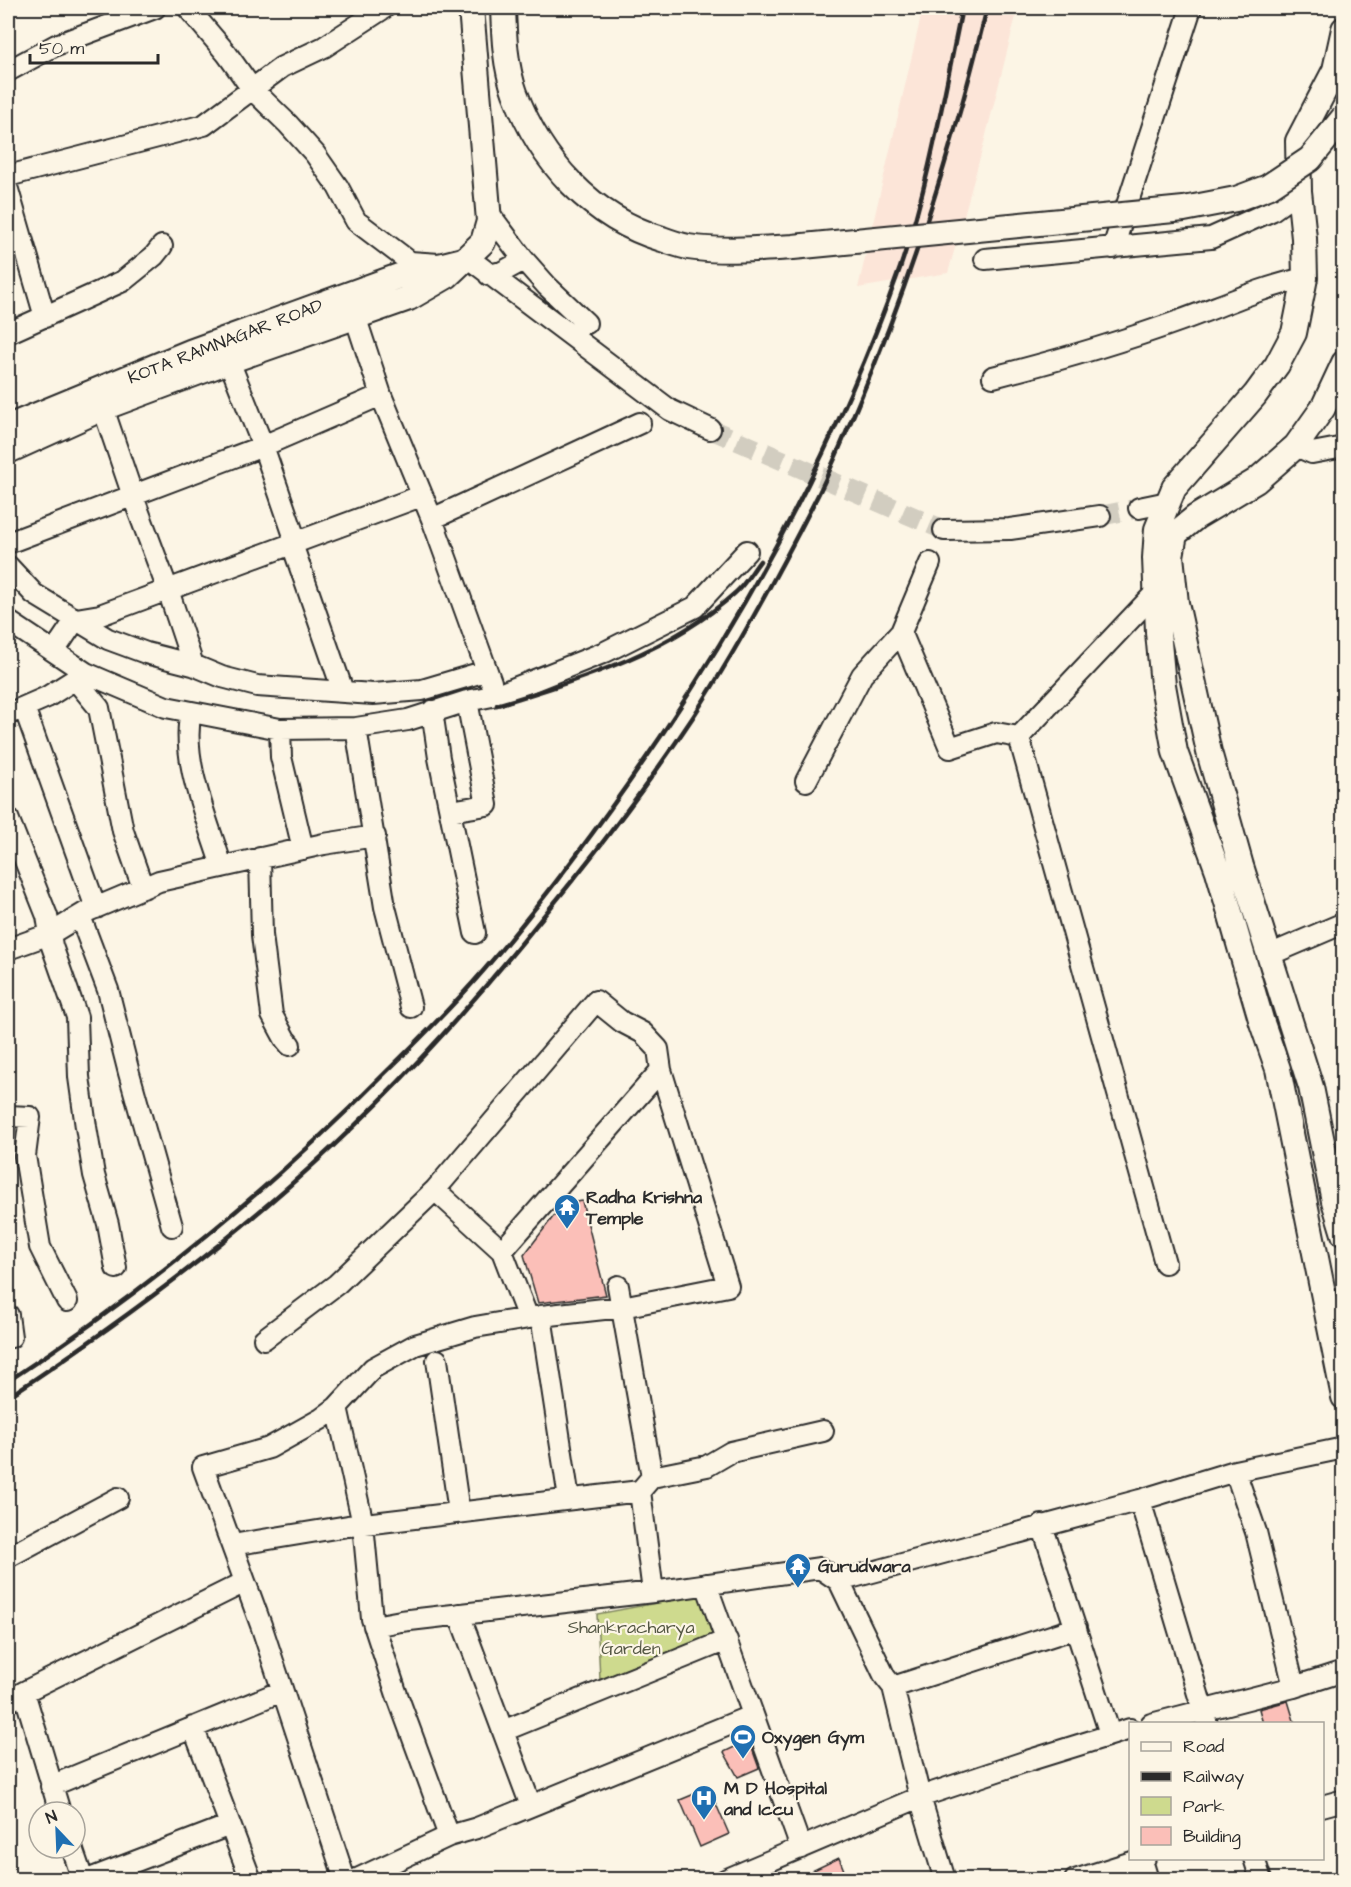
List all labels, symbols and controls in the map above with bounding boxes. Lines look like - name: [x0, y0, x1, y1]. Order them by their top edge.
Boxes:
- scale bar: [30, 27, 158, 65]
- text: 50 m: [39, 36, 84, 61]
- street label: KOTA RAMNAGAR ROAD: [124, 293, 327, 390]
- place label: Radha Krishna Temple: [585, 1185, 703, 1231]
- temple icon: Radha Krishna Temple: [552, 1192, 582, 1230]
- temple icon: Gurudwara: [783, 1551, 813, 1589]
- place label: Gurudwara: [818, 1554, 912, 1579]
- park label: Shankracharya Garden: [567, 1615, 695, 1661]
- sports icon: Oxygen Gym: [728, 1722, 758, 1760]
- legend: [1129, 1722, 1324, 1860]
- place label: Oxygen Gym: [762, 1725, 865, 1751]
- text: Road: [1183, 1734, 1224, 1759]
- text: Railway: [1183, 1764, 1244, 1790]
- place label: M D Hospital and Iccu: [723, 1776, 827, 1822]
- hospital icon: M D Hospital and Iccu: [689, 1783, 719, 1821]
- text: Park: [1183, 1794, 1225, 1819]
- north arrow: [27, 1800, 87, 1860]
- text: N: [43, 1805, 60, 1829]
- text: Building: [1183, 1824, 1241, 1850]

